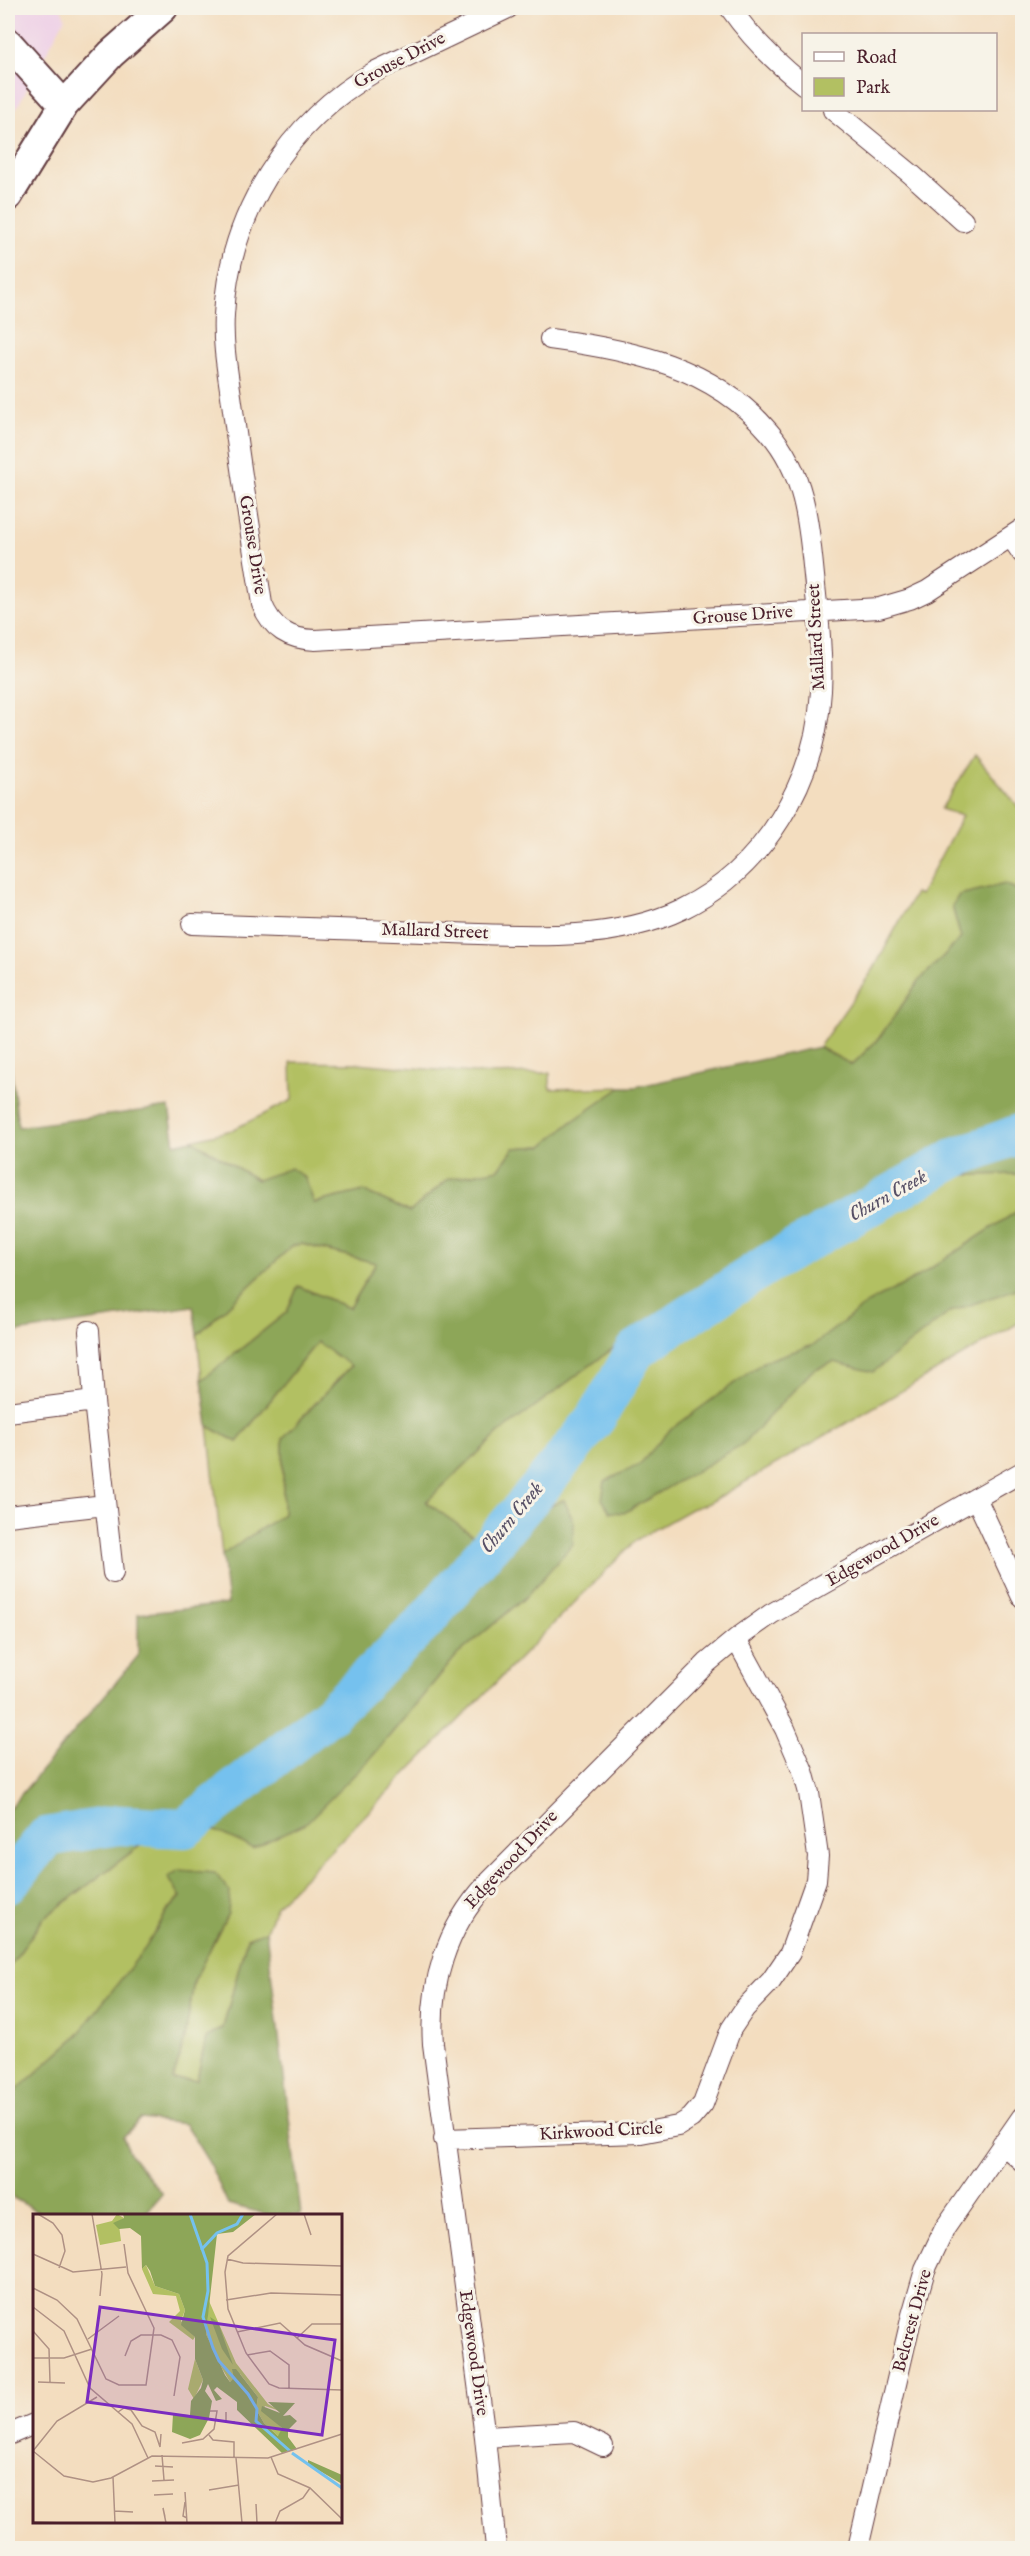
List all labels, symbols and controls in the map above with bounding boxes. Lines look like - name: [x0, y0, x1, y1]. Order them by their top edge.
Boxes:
- street label: Grouse Drive: [350, 27, 450, 95]
- legend: [802, 33, 997, 111]
- text: Road: [856, 47, 897, 70]
- text: Park: [856, 77, 891, 100]
- street label: Grouse Drive: [233, 494, 271, 596]
- street label: Mallard Street: [803, 583, 831, 691]
- street label: Grouse Drive: [692, 601, 794, 631]
- street label: Mallard Street: [381, 919, 489, 945]
- water label: Churn Creek: [844, 1164, 932, 1228]
- water label: Churn Creek: [475, 1477, 549, 1559]
- street label: Edgewood Drive: [822, 1509, 944, 1593]
- street label: Edgewood Drive: [460, 1806, 564, 1914]
- street label: Kirkwood Circle: [539, 2117, 663, 2147]
- inset map: [33, 2214, 342, 2523]
- street label: Belcrest Drive: [888, 2267, 938, 2375]
- street label: Edgewood Drive: [453, 2289, 493, 2417]

